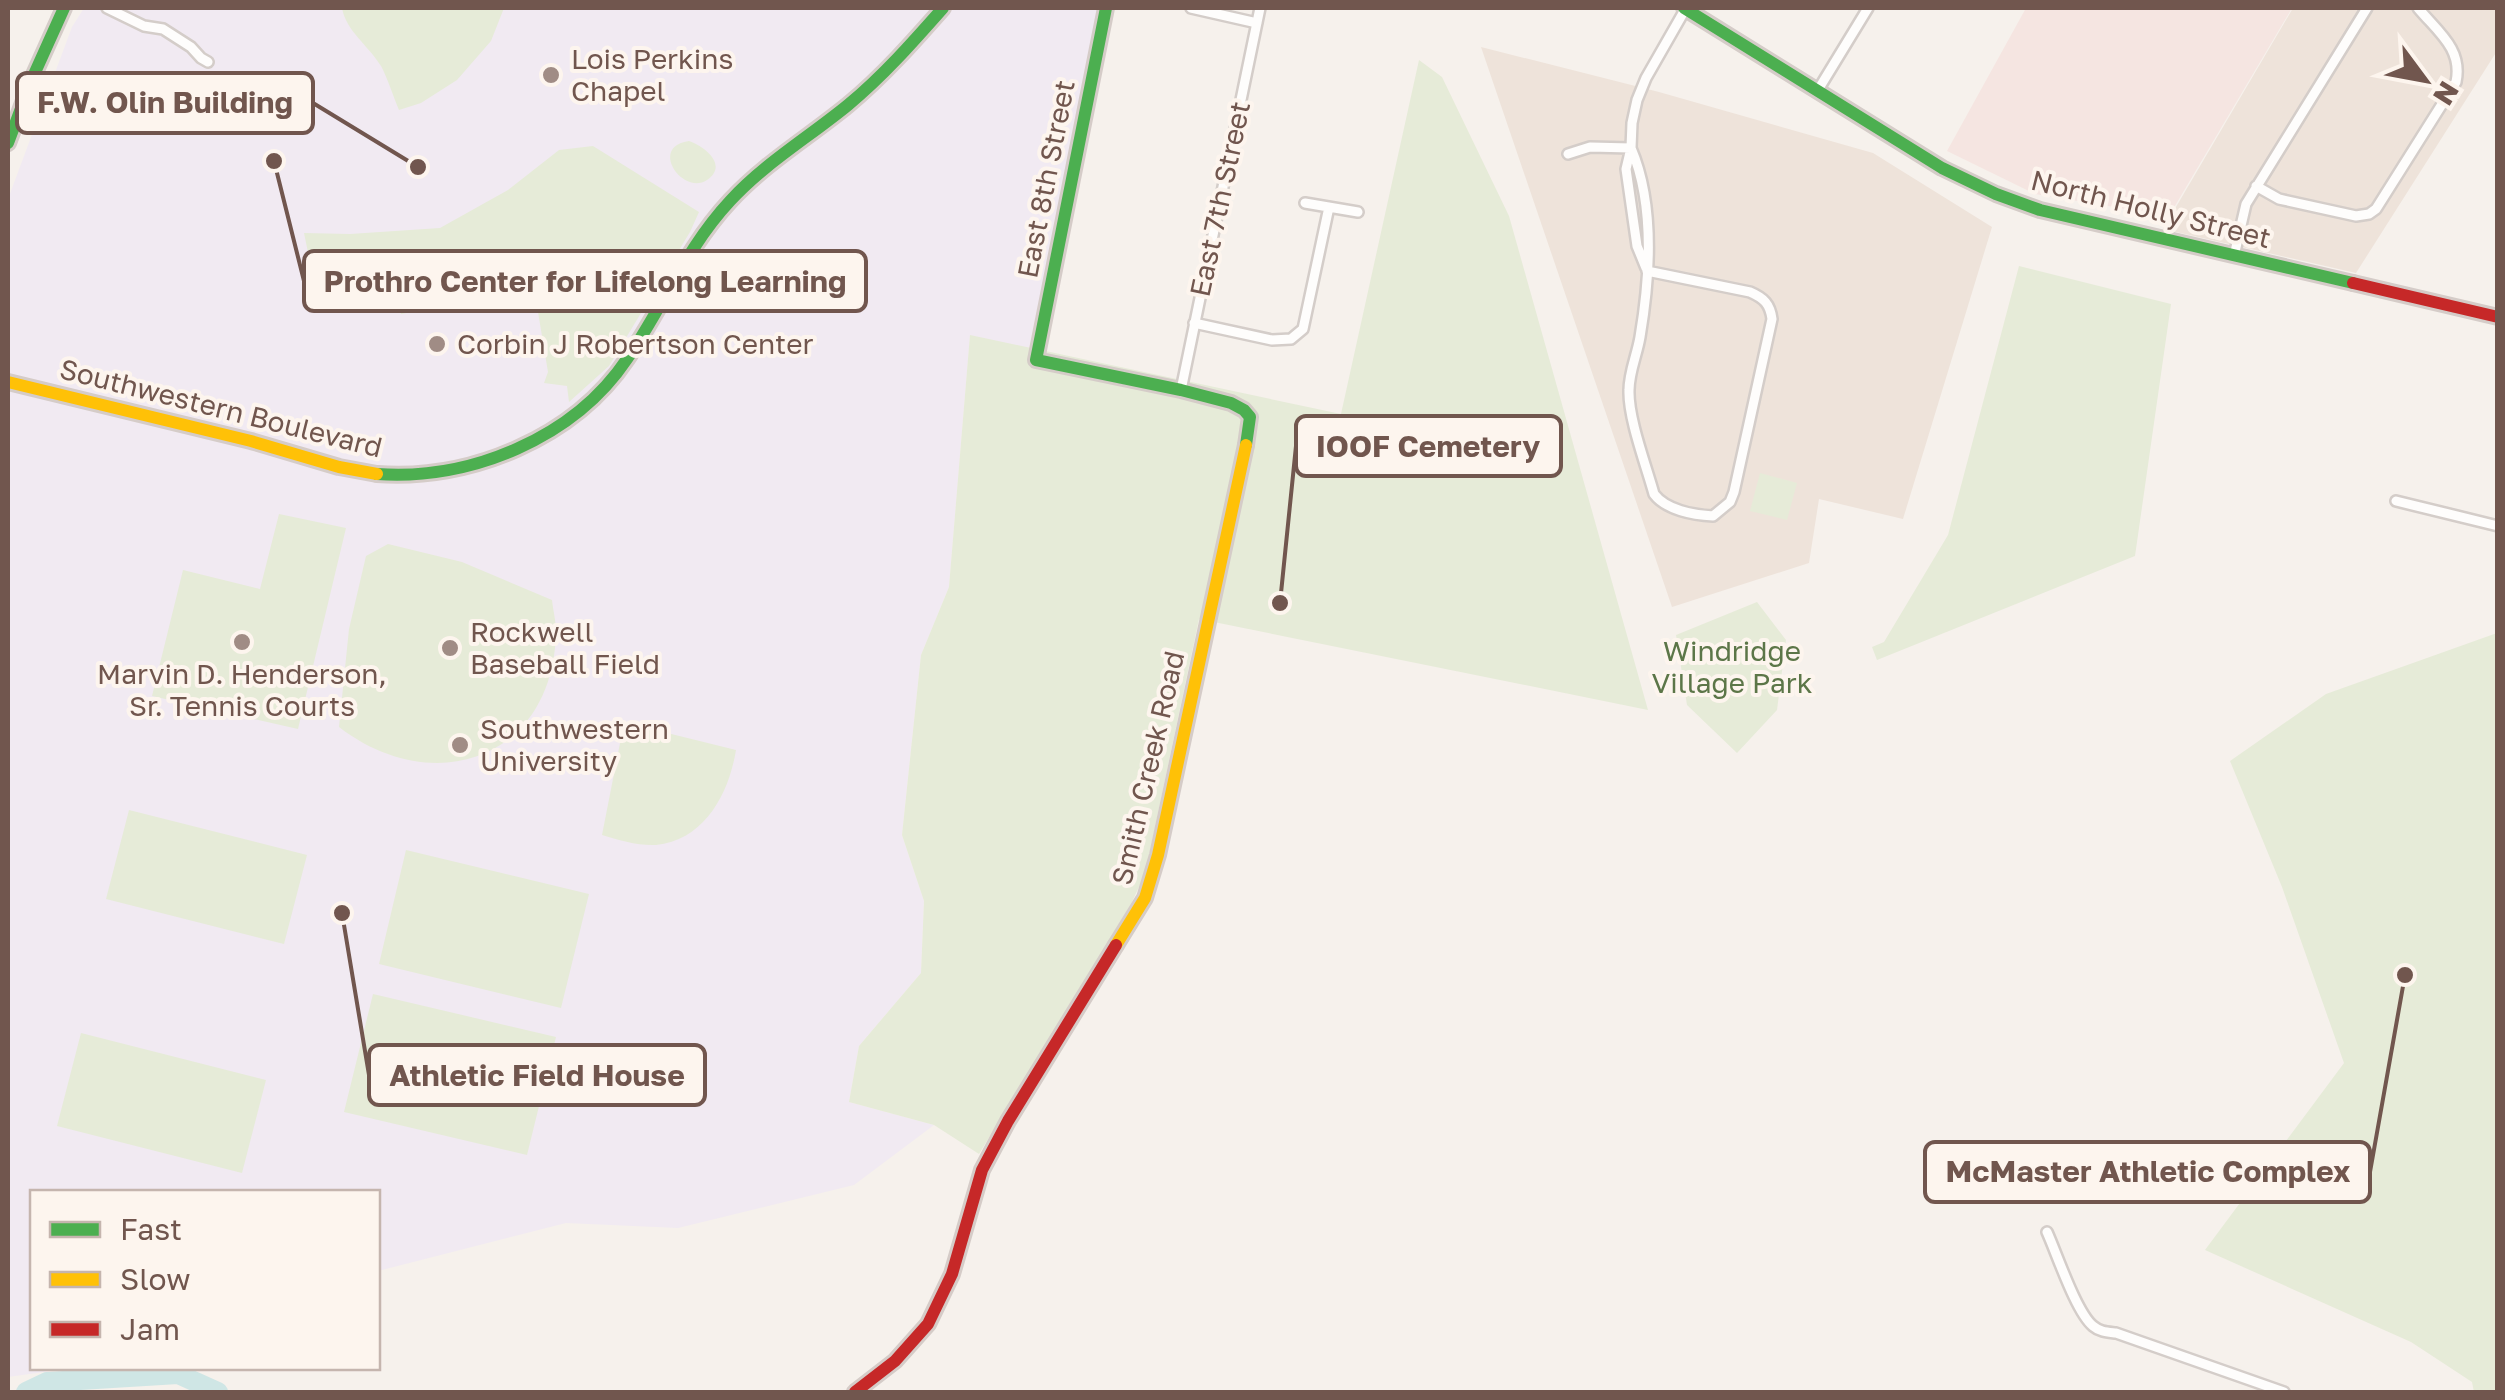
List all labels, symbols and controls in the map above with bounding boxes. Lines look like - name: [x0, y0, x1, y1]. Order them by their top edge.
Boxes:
- north arrow: [2375, 30, 2475, 130]
- place label: Lois Perkins Chapel: [571, 42, 733, 107]
- marker: Lois Perkins Chapel: [540, 64, 562, 86]
- callout: F.W. Olin Building: [17, 73, 313, 133]
- text: N: [2427, 76, 2466, 111]
- street label: East 8th Street: [1010, 77, 1081, 281]
- text: F.W. Olin Building: [37, 84, 293, 120]
- street label: East 7th Street: [1183, 98, 1256, 300]
- street label: North Holly Street: [2028, 163, 2274, 254]
- callout: Prothro Center for Lifelong Learning: [304, 251, 866, 311]
- text: Prothro Center for Lifelong Learning: [324, 263, 846, 299]
- place label: Corbin J Robertson Center: [457, 327, 813, 360]
- marker: Corbin J Robertson Center: [426, 333, 448, 355]
- street label: Southwestern Boulevard: [56, 351, 386, 464]
- callout: IOOF Cemetery: [1296, 416, 1561, 476]
- text: IOOF Cemetery: [1316, 428, 1540, 464]
- place label: Rockwell Baseball Field: [470, 615, 660, 680]
- marker: Marvin D. Henderson, Sr. Tennis Courts: [231, 631, 253, 653]
- park label: Windridge Village Park: [1651, 634, 1813, 699]
- marker: Rockwell Baseball Field: [439, 637, 461, 659]
- street label: Smith Creek Road: [1105, 648, 1190, 888]
- place label: Marvin D. Henderson, Sr. Tennis Courts: [97, 657, 387, 722]
- place label: Southwestern University: [480, 712, 669, 777]
- marker: Southwestern University: [449, 734, 471, 756]
- callout: Athletic Field House: [369, 1045, 705, 1105]
- text: Athletic Field House: [389, 1057, 685, 1093]
- callout: McMaster Athletic Complex: [1925, 1142, 2370, 1202]
- text: McMaster Athletic Complex: [1946, 1153, 2351, 1189]
- legend: [30, 1190, 380, 1370]
- text: Fast: [120, 1211, 182, 1247]
- text: Slow: [120, 1261, 191, 1297]
- text: Jam: [120, 1311, 180, 1347]

